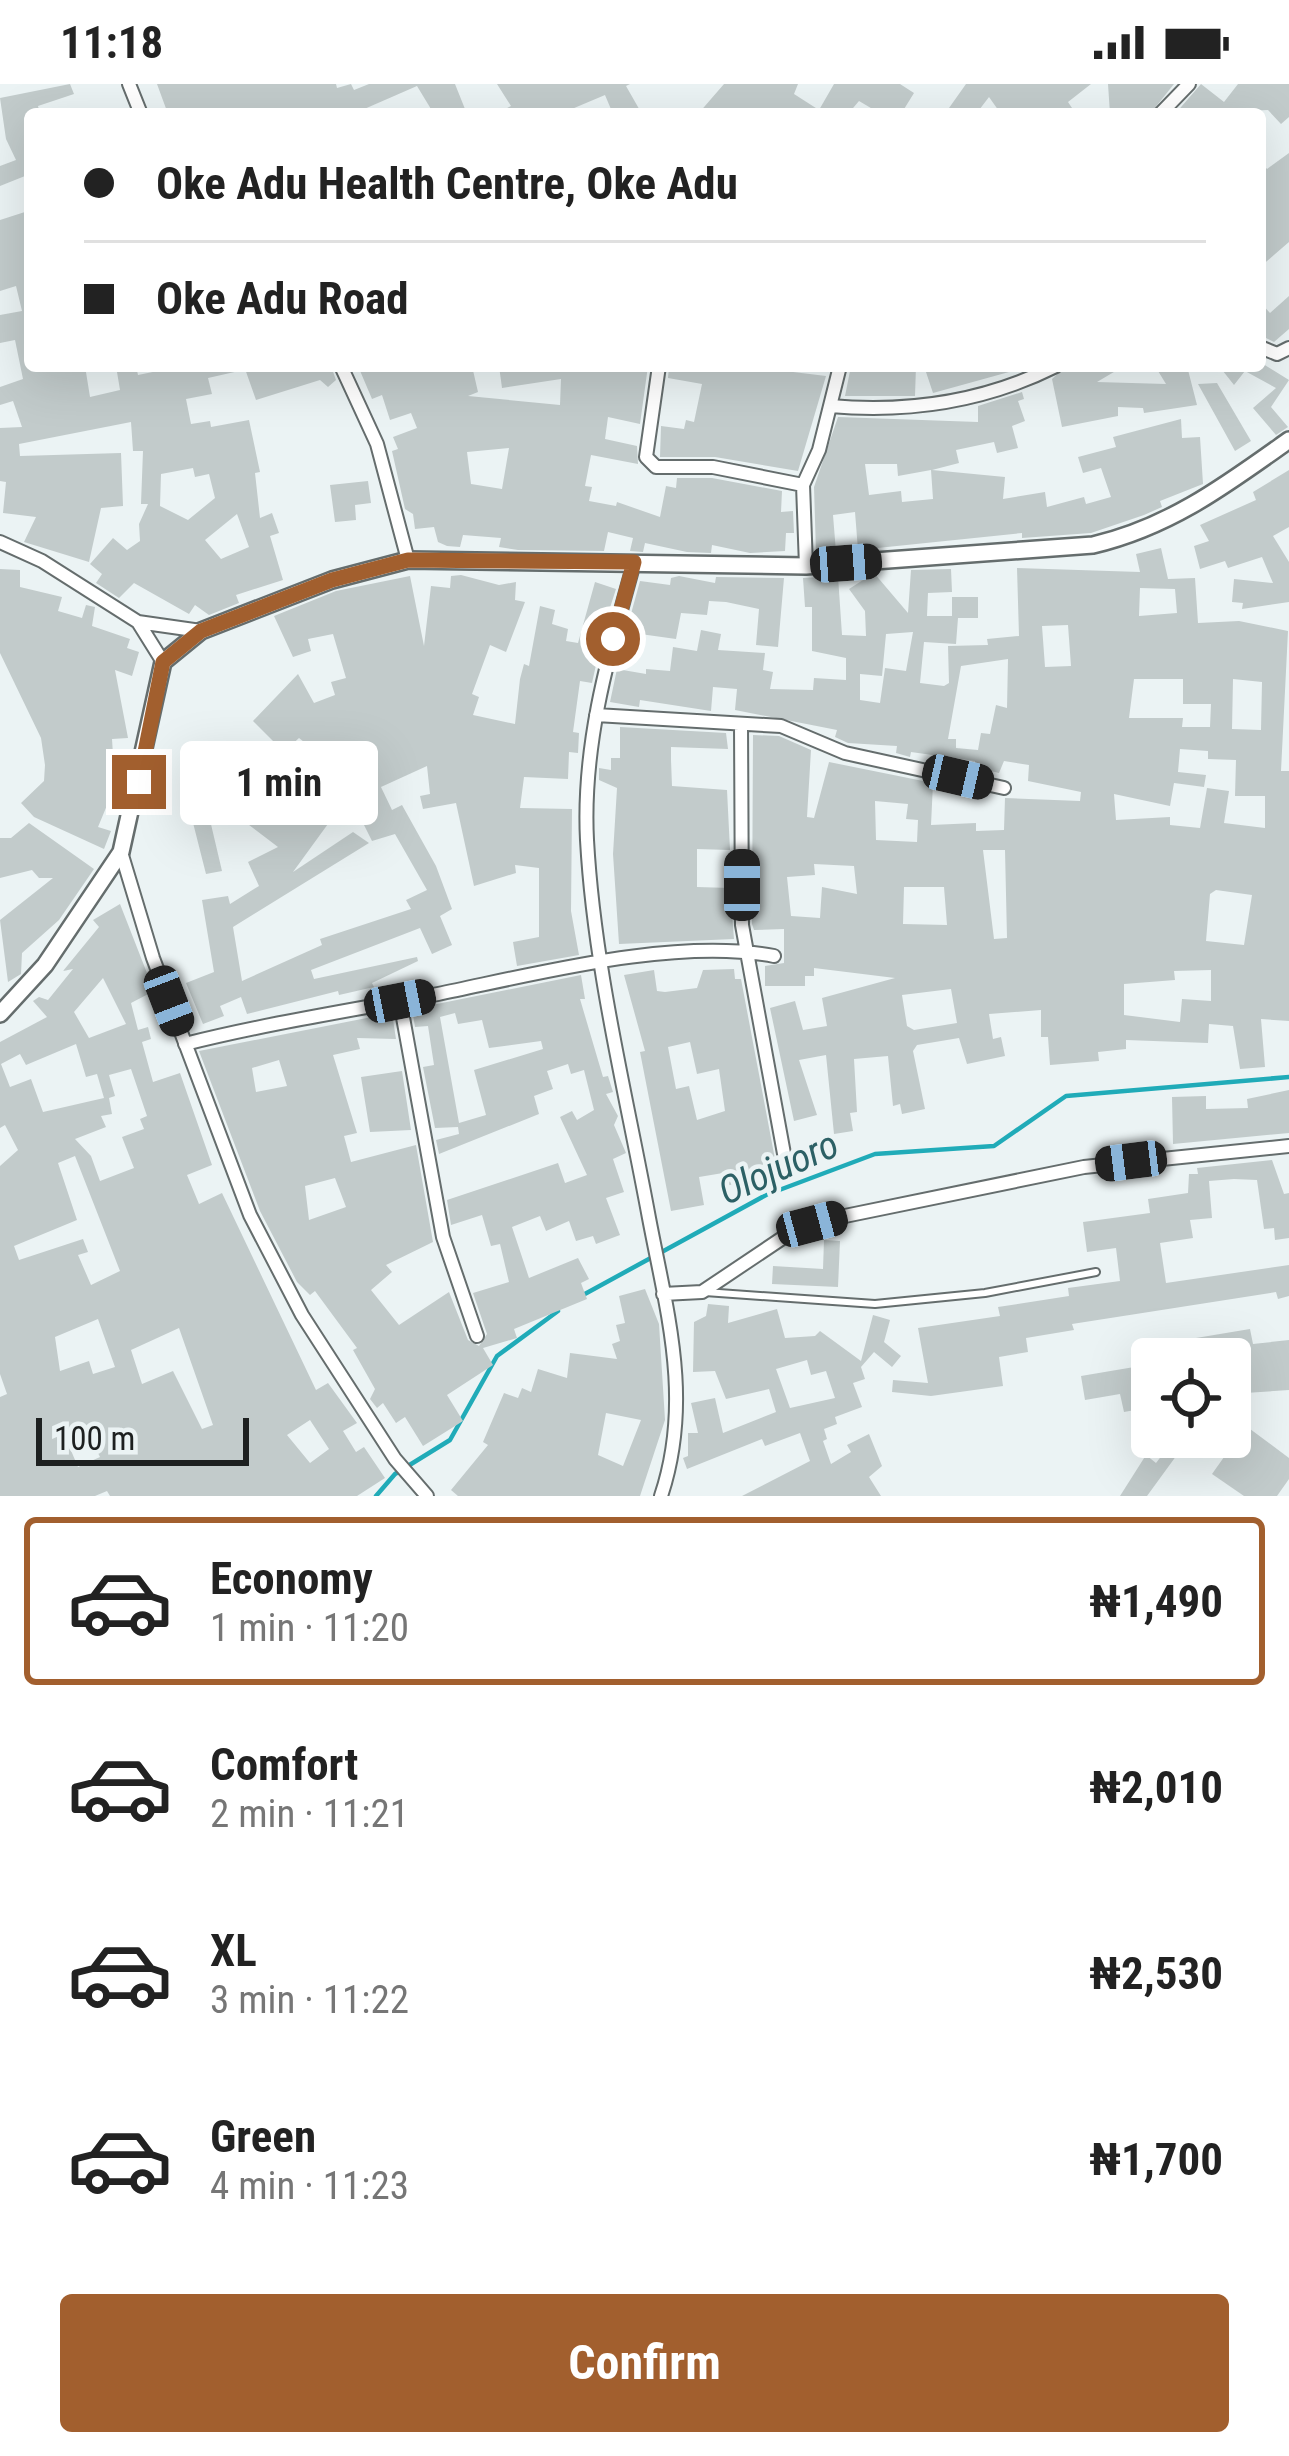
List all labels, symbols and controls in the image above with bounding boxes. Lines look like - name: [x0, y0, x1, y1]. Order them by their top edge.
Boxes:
- text: 11:18: [60, 16, 163, 69]
- text: Oke Adu Health Centre, Oke Adu: [156, 157, 738, 210]
- text: Oke Adu Road: [156, 272, 409, 325]
- car: [809, 543, 883, 583]
- route start: [586, 612, 640, 666]
- callout: 1 min: [181, 740, 379, 824]
- car: [919, 751, 997, 803]
- route end: [112, 755, 166, 809]
- text: 1 min: [236, 760, 322, 806]
- car: [724, 849, 760, 921]
- car: [139, 961, 199, 1041]
- car: [361, 976, 439, 1026]
- water label: Olojuoro: [711, 1121, 845, 1215]
- car: [1093, 1139, 1169, 1183]
- car: [773, 1197, 851, 1251]
- map controls: [1131, 1338, 1251, 1458]
- button: locate: [1131, 1338, 1251, 1458]
- scale bar: [36, 1412, 249, 1465]
- text: 100 m: [54, 1419, 135, 1458]
- icon: car: [66, 1547, 174, 1655]
- text: Economy: [210, 1552, 373, 1605]
- text: ₦1,490: [1089, 1575, 1223, 1628]
- text: 1 min · 11:20: [210, 1605, 409, 1651]
- icon: car: [66, 1733, 174, 1841]
- text: Comfort: [210, 1738, 358, 1791]
- text: ₦2,010: [1089, 1761, 1223, 1814]
- text: 2 min · 11:21: [210, 1791, 409, 1837]
- icon: car: [66, 1919, 174, 2027]
- text: XL: [210, 1924, 257, 1977]
- text: ₦2,530: [1089, 1947, 1223, 2000]
- text: 3 min · 11:22: [210, 1977, 409, 2023]
- icon: car: [66, 2105, 174, 2213]
- text: Green: [210, 2110, 316, 2163]
- text: ₦1,700: [1089, 2133, 1223, 2186]
- text: 4 min · 11:23: [210, 2163, 409, 2209]
- button: Confirm: [60, 2294, 1229, 2432]

